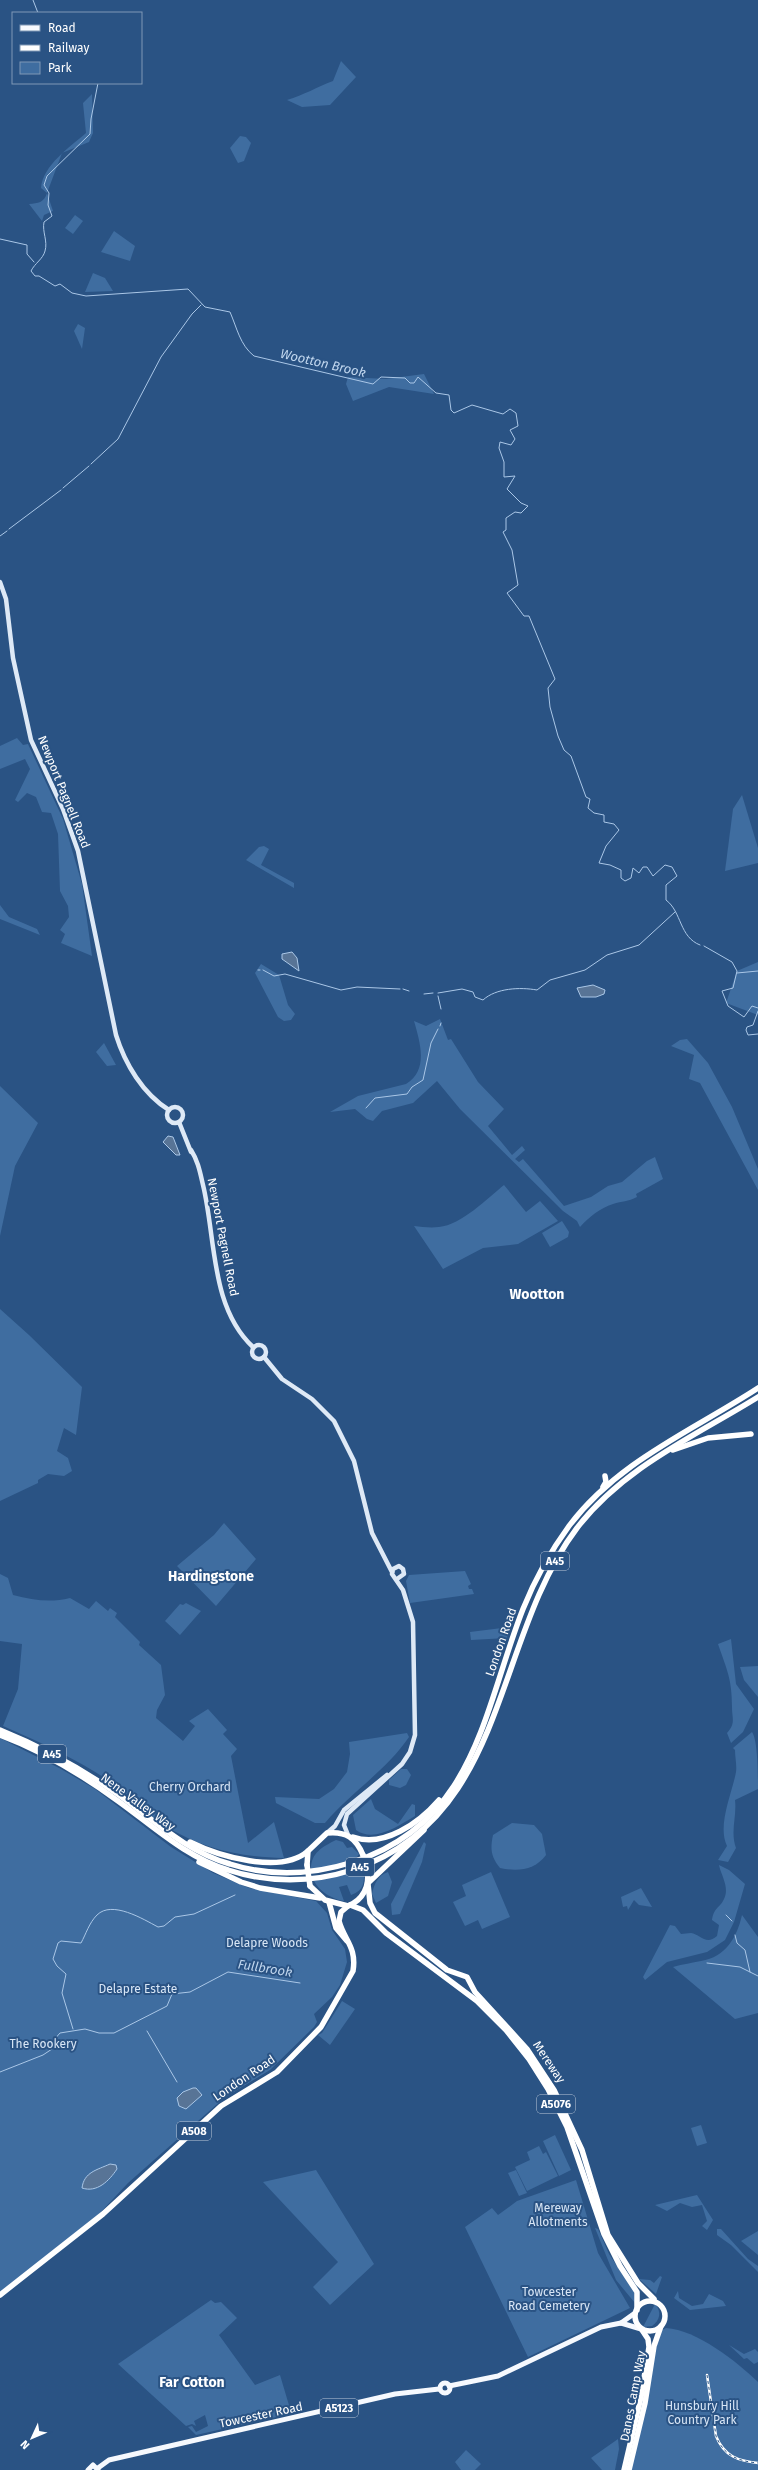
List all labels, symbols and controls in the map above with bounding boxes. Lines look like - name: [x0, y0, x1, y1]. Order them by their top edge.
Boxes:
- legend: [12, 12, 142, 84]
- text: Road: [48, 21, 76, 35]
- text: Railway: [48, 41, 89, 55]
- text: Park: [48, 61, 72, 75]
- water label: Wootton Brook: [279, 346, 367, 380]
- street label: Newport Pagnell Road: [35, 734, 93, 850]
- street label: Newport Pagnell Road: [205, 1177, 241, 1297]
- district label: Wootton: [510, 1286, 564, 1303]
- road number: A45: [541, 1552, 569, 1570]
- district label: Hardingstone: [168, 1568, 254, 1585]
- street label: London Road: [483, 1606, 519, 1678]
- road number: A45: [38, 1745, 66, 1763]
- street label: Nene Valley Way: [98, 1770, 178, 1834]
- park label: Cherry Orchard: [149, 1780, 231, 1794]
- road number: A45: [346, 1858, 374, 1876]
- park label: Delapre Woods: [226, 1936, 308, 1950]
- water label: Fullbrook: [237, 1956, 293, 1980]
- park label: Delapre Estate: [99, 1982, 177, 1996]
- park label: The Rookery: [9, 2037, 77, 2051]
- street label: Mereway: [530, 2038, 568, 2086]
- street label: London Road: [210, 2052, 278, 2104]
- road number: A5076: [537, 2095, 575, 2113]
- road number: A508: [177, 2122, 211, 2140]
- park label: Mereway Allotments: [529, 2201, 588, 2229]
- park label: Towcester Road Cemetery: [508, 2285, 590, 2313]
- street label: Danes Camp Way: [617, 2349, 649, 2443]
- district label: Far Cotton: [159, 2374, 225, 2391]
- street label: Towcester Road: [218, 2399, 304, 2431]
- road number: A5123: [320, 2399, 358, 2417]
- park label: Hunsbury Hill Country Park: [665, 2399, 740, 2427]
- north arrow: [12, 2418, 52, 2458]
- text: N: [18, 2437, 32, 2452]

